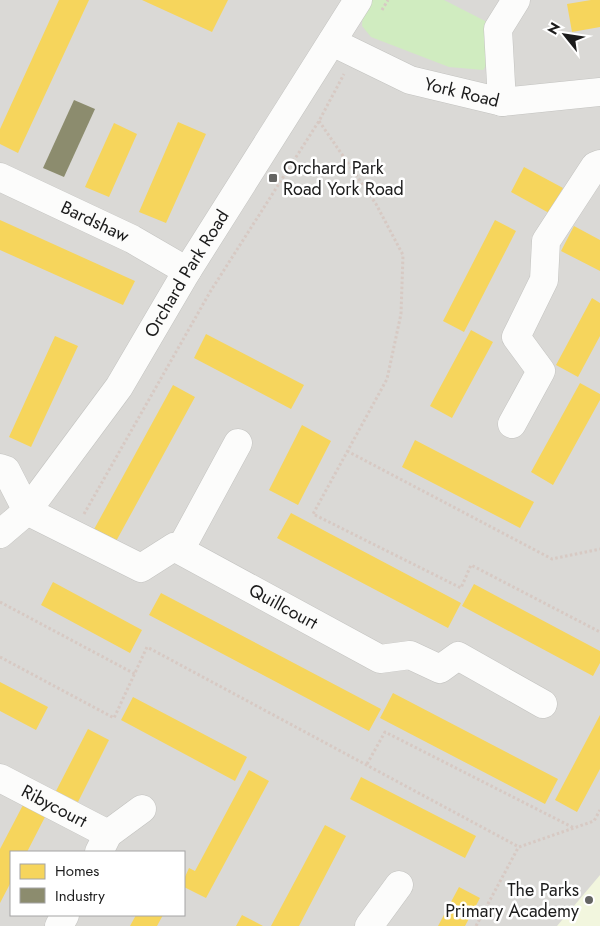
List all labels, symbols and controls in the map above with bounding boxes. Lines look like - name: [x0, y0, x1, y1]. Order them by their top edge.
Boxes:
- north arrow: [540, 10, 590, 60]
- text: N: [542, 19, 565, 38]
- street label: York Road: [422, 71, 502, 114]
- place label: Orchard Park Road York Road: [283, 155, 404, 202]
- marker: Orchard Park Road York Road: [267, 172, 279, 184]
- street label: Bardshaw: [57, 194, 134, 249]
- street label: Orchard Park Road: [138, 205, 235, 342]
- street label: Quillcourt: [244, 577, 323, 636]
- street label: Ribycourt: [17, 778, 92, 834]
- legend: [10, 851, 185, 916]
- text: Homes: [55, 860, 99, 882]
- place label: The Parks Primary Academy: [445, 877, 579, 924]
- text: Industry: [55, 885, 105, 907]
- marker: The Parks Primary Academy: [583, 894, 595, 906]

